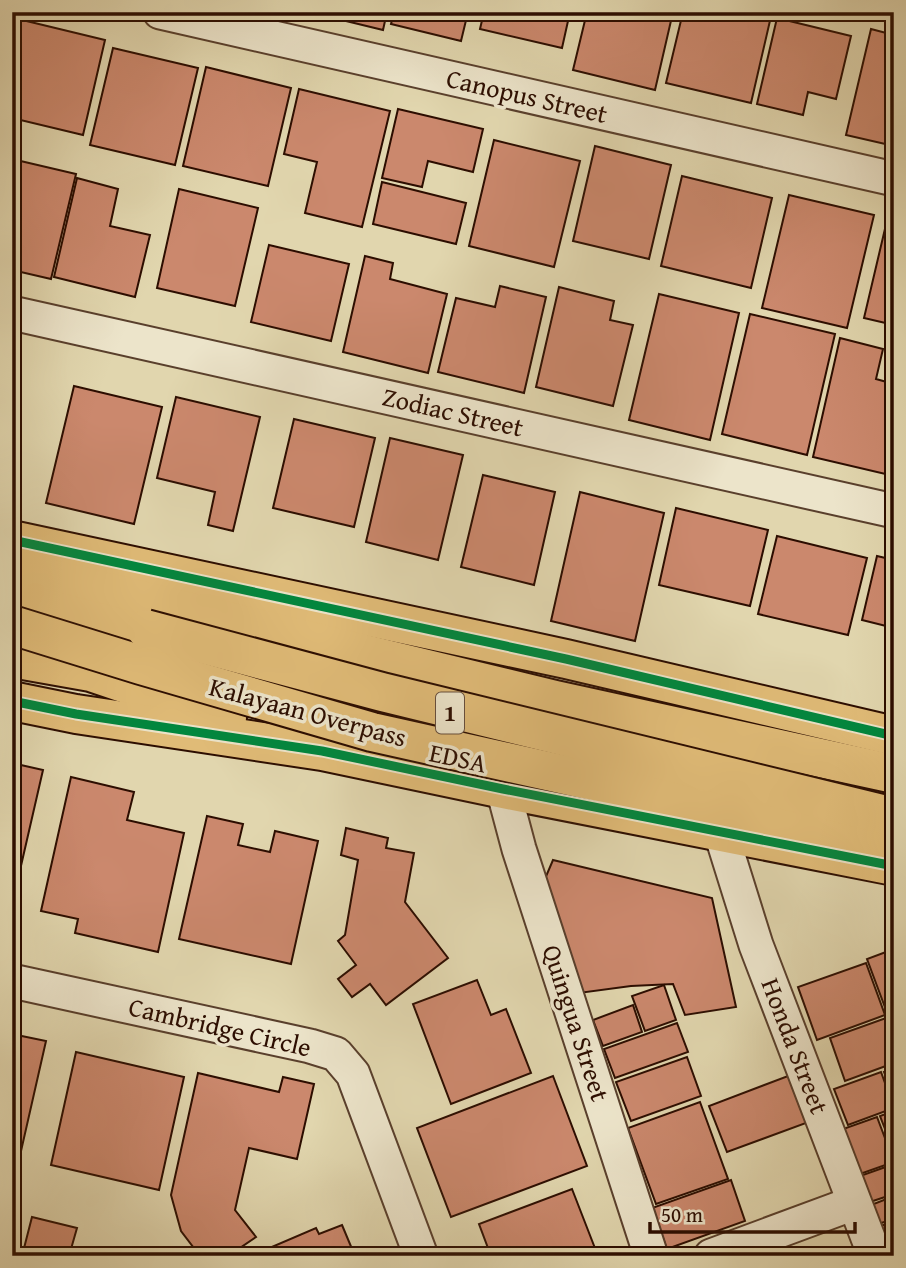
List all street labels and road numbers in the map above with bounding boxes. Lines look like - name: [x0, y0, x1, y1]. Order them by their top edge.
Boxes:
- street label: Canopus Street: [443, 58, 611, 133]
- street label: Zodiac Street: [379, 376, 527, 447]
- street label: Kalayaan Overpass: [205, 666, 411, 757]
- road number: 1: [436, 692, 464, 734]
- street label: EDSA: [426, 732, 490, 783]
- street label: Quingua Street: [533, 940, 620, 1106]
- street label: Honda Street: [752, 972, 839, 1119]
- street label: Cambridge Circle: [125, 987, 315, 1066]

